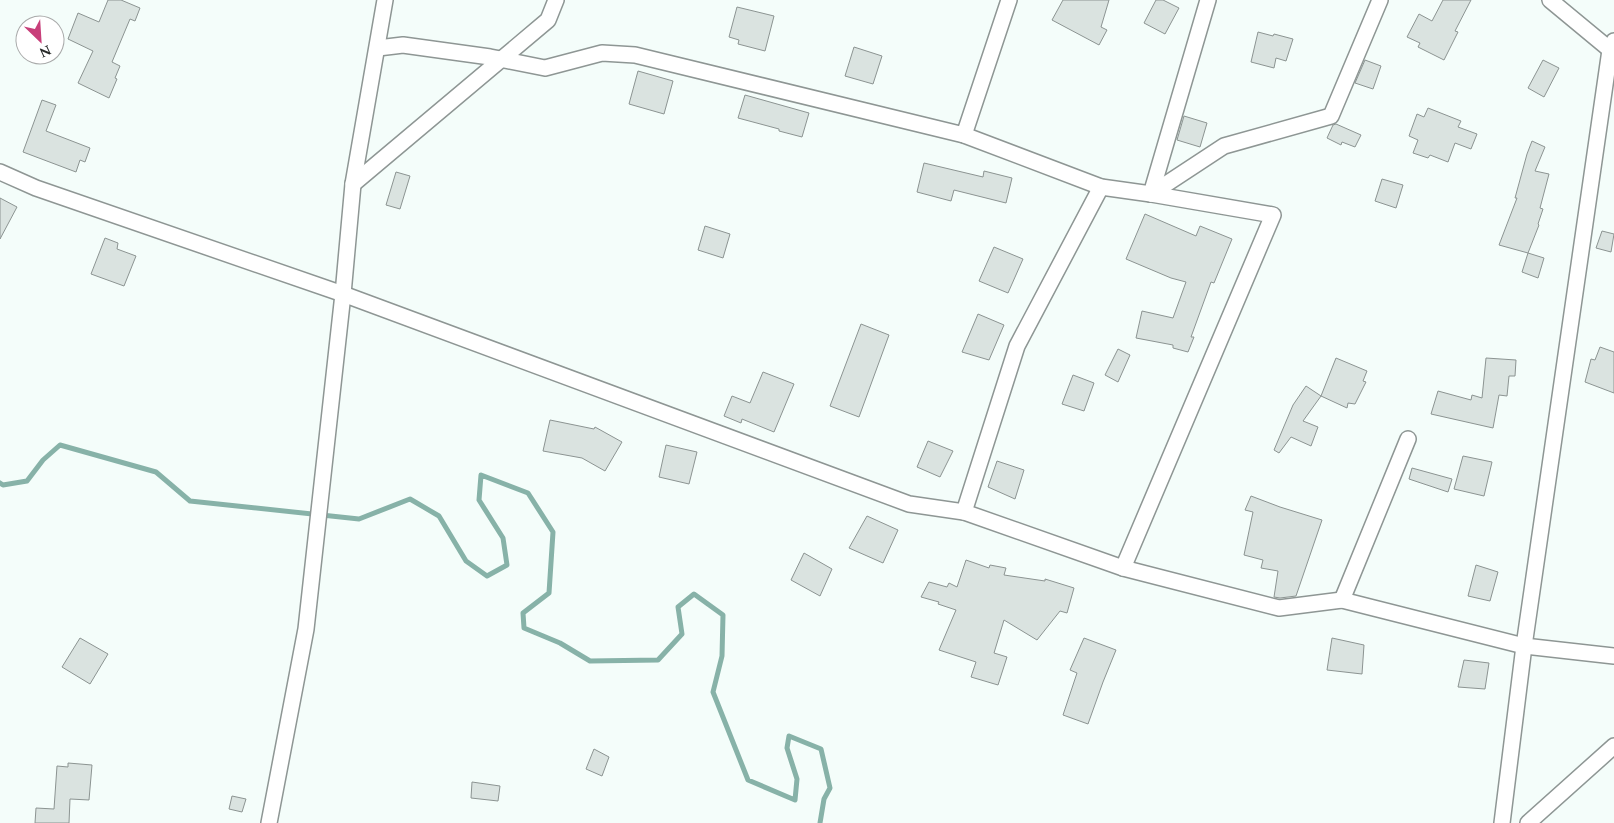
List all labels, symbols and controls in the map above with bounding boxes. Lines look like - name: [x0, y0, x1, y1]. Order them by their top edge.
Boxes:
- north arrow: [15, 15, 65, 65]
- text: N: [36, 39, 55, 63]

